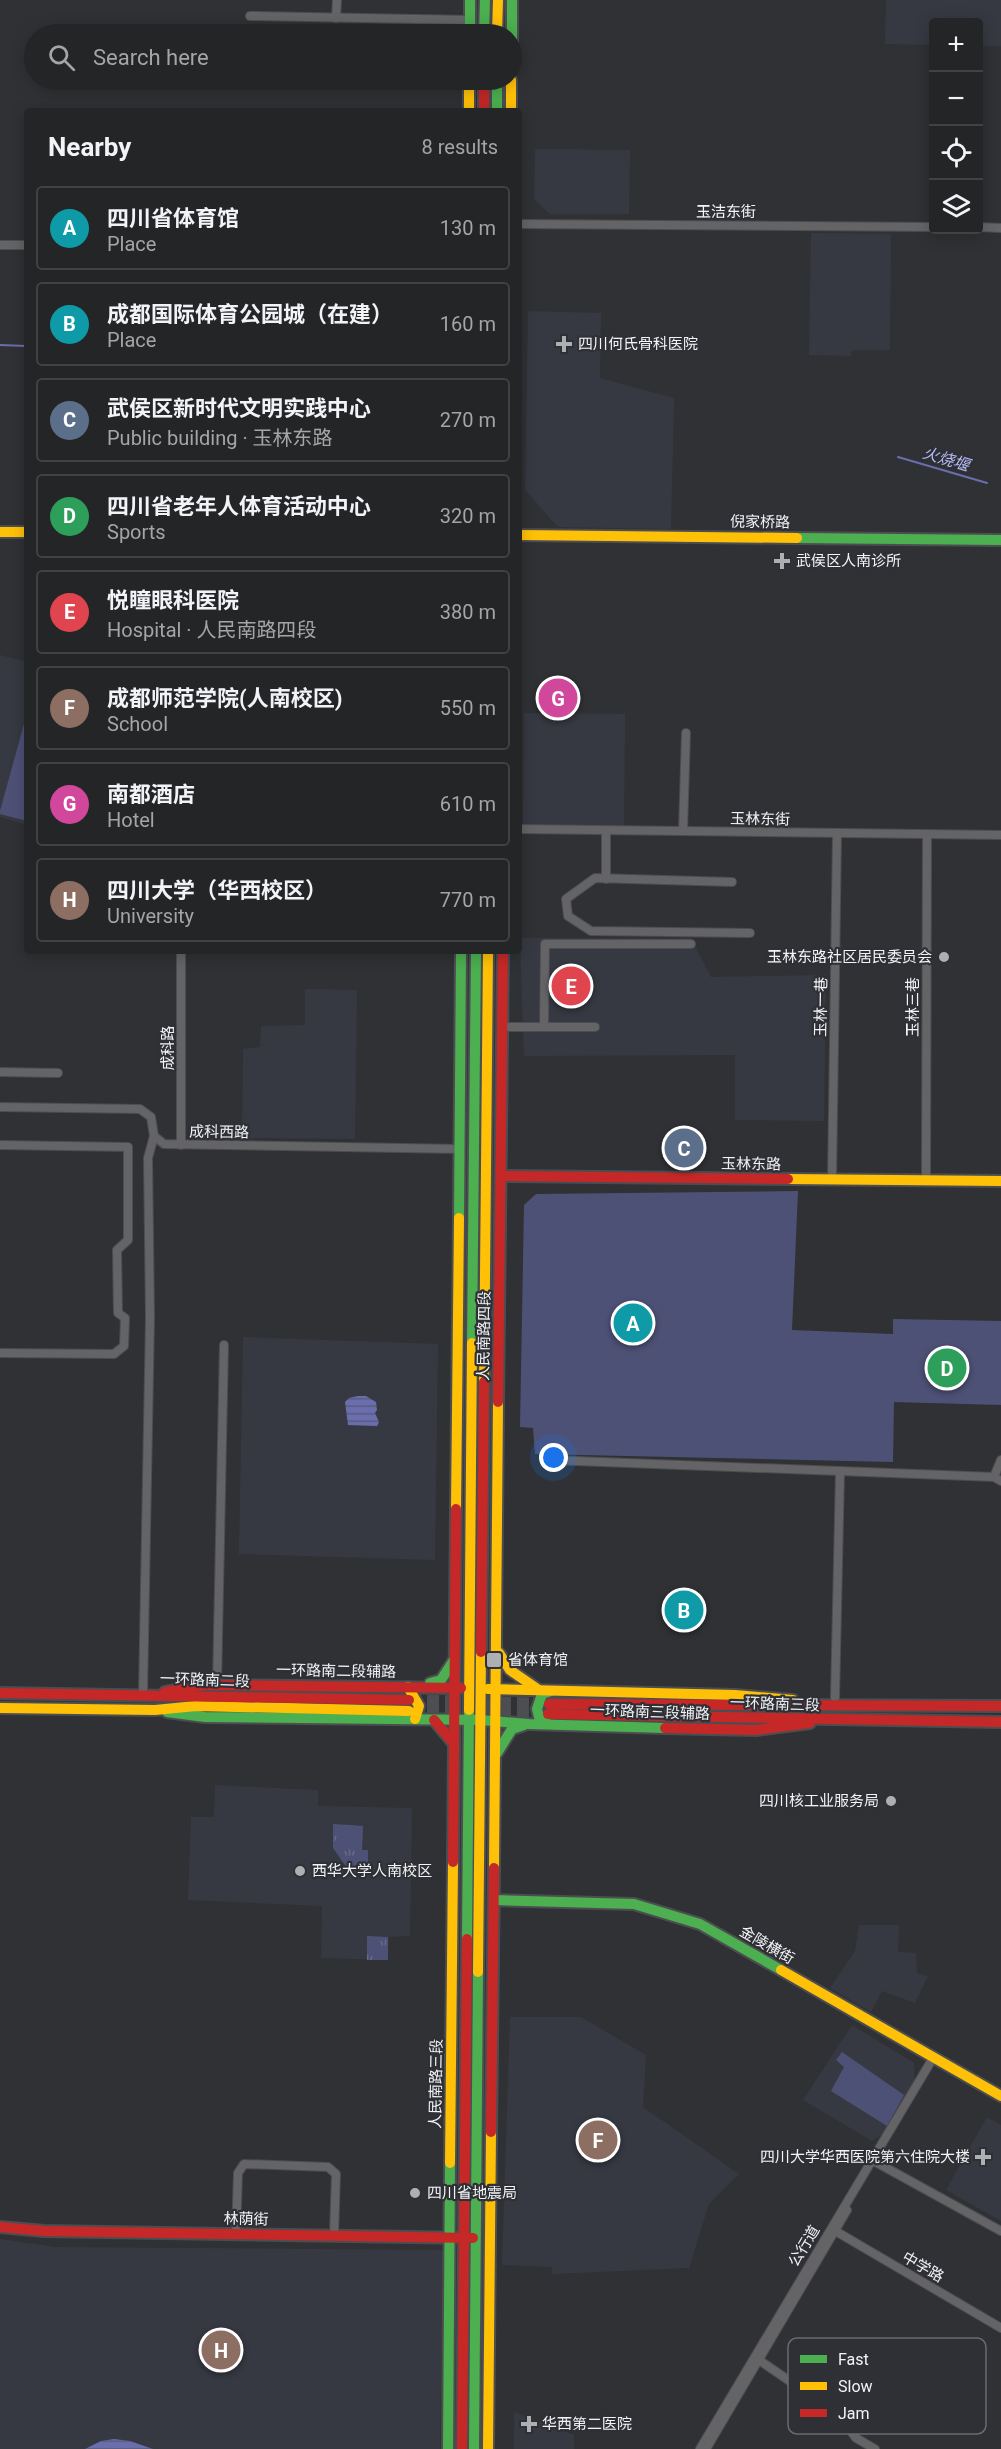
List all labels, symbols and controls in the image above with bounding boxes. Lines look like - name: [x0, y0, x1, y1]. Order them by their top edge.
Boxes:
- map controls: [929, 18, 983, 234]
- button: +: [929, 18, 983, 72]
- search box: [24, 24, 522, 90]
- icon: search: [45, 41, 78, 74]
- text: Search here: [93, 45, 209, 70]
- button: −: [929, 72, 983, 126]
- button: locate: [929, 126, 983, 180]
- text: Nearby: [48, 132, 131, 162]
- text: 8 results: [422, 135, 498, 159]
- button: layers: [929, 180, 983, 234]
- street label: 玉洁东街: [696, 203, 756, 221]
- text: 四川省体育馆: [107, 206, 239, 231]
- text: A: [63, 216, 76, 240]
- text: 130 m: [440, 216, 496, 240]
- text: Place: [107, 232, 156, 256]
- text: 成都国际体育公园城（在建）: [107, 302, 393, 327]
- text: B: [63, 312, 76, 336]
- text: 160 m: [440, 312, 496, 336]
- text: Place: [107, 328, 156, 352]
- marker: 四川何氏骨科医院: [555, 335, 573, 353]
- place label: 四川何氏骨科医院: [578, 335, 698, 353]
- text: 武侯区新时代文明实践中心: [107, 396, 371, 421]
- text: C: [63, 408, 76, 432]
- text: 270 m: [440, 408, 496, 432]
- text: Public building · 玉林东路: [107, 426, 333, 450]
- water label: 火烧堰: [920, 443, 975, 476]
- text: 四川省老年人体育活动中心: [107, 494, 371, 519]
- text: D: [63, 504, 76, 528]
- text: 320 m: [440, 504, 496, 528]
- street label: 倪家桥路: [730, 512, 790, 532]
- text: Sports: [107, 520, 166, 544]
- marker: 武侯区人南诊所: [773, 552, 791, 570]
- place label: 武侯区人南诊所: [796, 552, 901, 570]
- text: 悦瞳眼科医院: [107, 588, 239, 613]
- text: E: [64, 600, 75, 624]
- text: 380 m: [440, 600, 496, 624]
- text: Hospital · 人民南路四段: [107, 618, 317, 642]
- pin: G: [538, 676, 578, 720]
- text: 成都师范学院(人南校区): [107, 686, 342, 711]
- text: F: [64, 696, 75, 720]
- text: 550 m: [440, 696, 496, 720]
- text: School: [107, 712, 168, 736]
- text: 南都酒店: [107, 782, 195, 807]
- text: G: [63, 792, 76, 816]
- text: 610 m: [440, 792, 496, 816]
- text: Hotel: [107, 808, 155, 832]
- street label: 玉林东街: [730, 809, 790, 829]
- text: 四川大学（华西校区）: [107, 878, 327, 903]
- text: H: [62, 888, 77, 912]
- text: 770 m: [440, 888, 496, 912]
- text: University: [107, 904, 194, 928]
- place label: 玉林东路社区居民委员会: [767, 948, 932, 966]
- marker: 玉林东路社区居民委员会: [937, 950, 951, 964]
- pin: E: [552, 964, 590, 1008]
- street label: 玉林一巷: [811, 977, 831, 1037]
- street label: 玉林三巷: [904, 977, 922, 1037]
- street label: 成科路: [159, 1025, 177, 1071]
- street label: 成科西路: [189, 1122, 249, 1142]
- pin: C: [664, 1126, 704, 1170]
- street label: 玉林东路: [721, 1154, 781, 1174]
- street label: 人民南路四段: [474, 1291, 494, 1381]
- pin: A: [614, 1300, 652, 1346]
- pin: D: [928, 1346, 966, 1390]
- your location: [539, 1443, 568, 1472]
- pin: B: [664, 1588, 704, 1632]
- marker: 省体育馆: [485, 1651, 503, 1669]
- place label: 省体育馆: [508, 1651, 568, 1669]
- street label: 一环路南二段辅路: [276, 1661, 396, 1681]
- street label: 一环路南二段: [160, 1669, 250, 1691]
- street label: 一环路南三段: [730, 1693, 820, 1715]
- street label: 一环路南三段辅路: [590, 1701, 710, 1723]
- place label: 四川核工业服务局: [759, 1792, 879, 1810]
- marker: 四川核工业服务局: [884, 1794, 898, 1808]
- place label: 西华大学人南校区: [312, 1862, 432, 1880]
- marker: 西华大学人南校区: [293, 1864, 307, 1878]
- street label: 金陵横街: [737, 1922, 797, 1968]
- street label: 人民南路三段: [426, 2039, 446, 2129]
- pin: F: [578, 2118, 618, 2162]
- place label: 四川大学华西医院第六住院大楼: [760, 2148, 970, 2166]
- marker: 四川大学华西医院第六住院大楼: [974, 2148, 992, 2166]
- place label: 四川省地震局: [427, 2184, 517, 2202]
- marker: 四川省地震局: [408, 2186, 422, 2200]
- street label: 林荫街: [223, 2210, 269, 2228]
- street label: 公行道: [785, 2222, 823, 2270]
- street label: 中学路: [899, 2248, 947, 2286]
- pin: H: [202, 2328, 240, 2372]
- legend: [788, 2338, 986, 2434]
- text: Fast: [838, 2350, 869, 2369]
- text: Slow: [838, 2377, 873, 2396]
- text: Jam: [838, 2404, 870, 2423]
- marker: 华西第二医院: [520, 2415, 538, 2433]
- place label: 华西第二医院: [542, 2415, 632, 2433]

